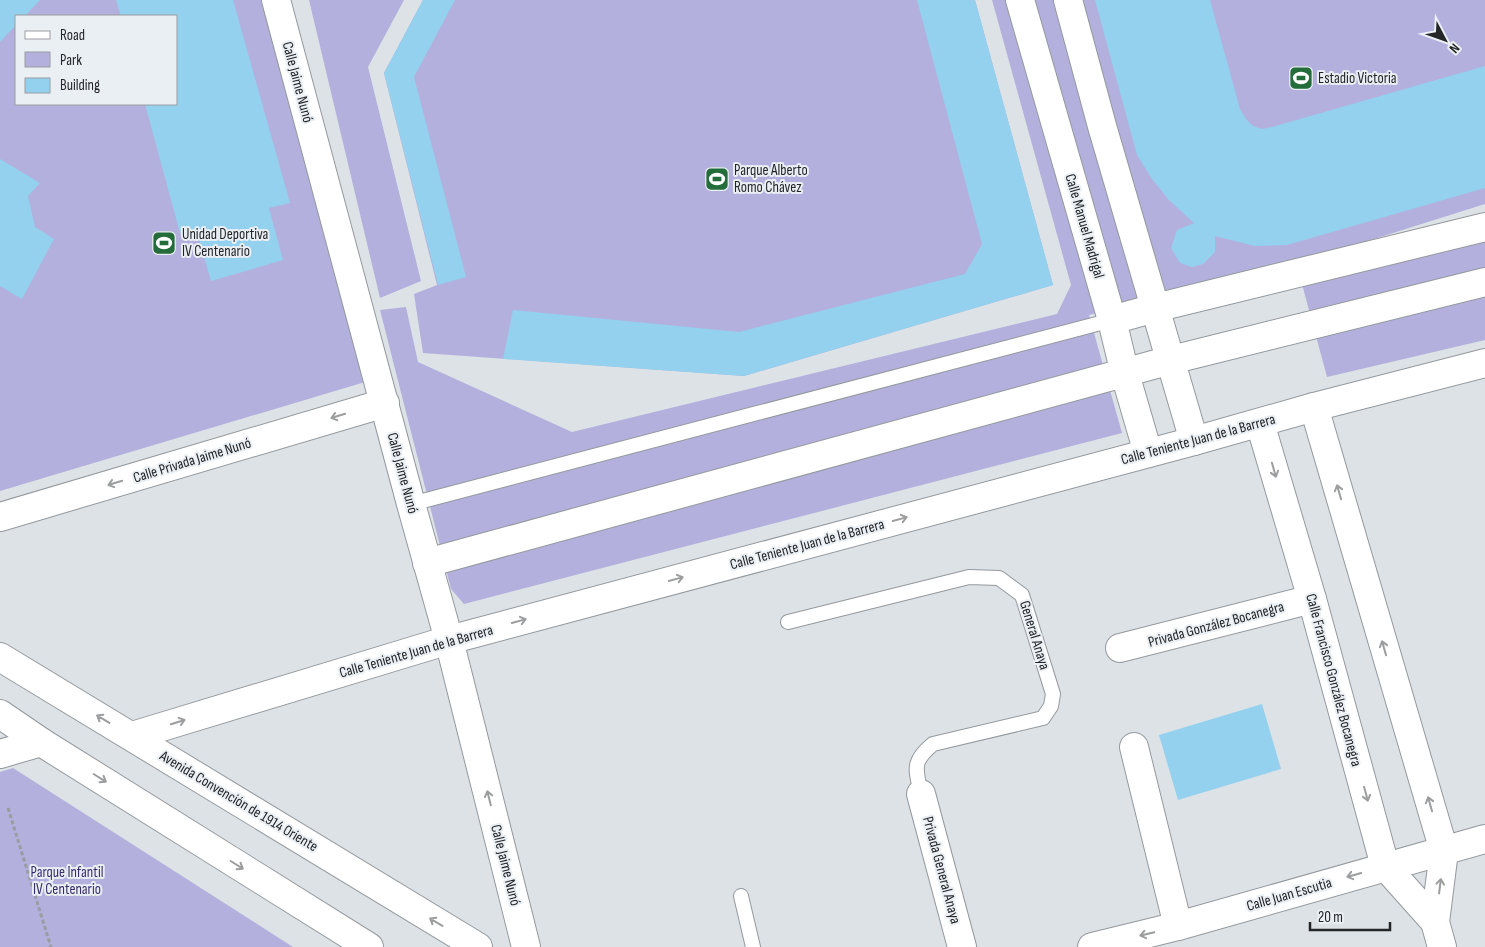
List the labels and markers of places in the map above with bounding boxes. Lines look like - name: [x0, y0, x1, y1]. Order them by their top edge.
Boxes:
- sports icon: Estadio Victoria: [1288, 65, 1314, 91]
- place label: Estadio Victoria: [1318, 69, 1397, 88]
- place label: Parque Alberto Romo Chávez: [734, 161, 808, 197]
- sports icon: Parque Alberto Romo Chávez: [704, 166, 730, 192]
- place label: Unidad Deportiva IV Centenario: [182, 225, 269, 261]
- sports icon: Unidad Deportiva IV Centenario: [151, 230, 177, 256]

